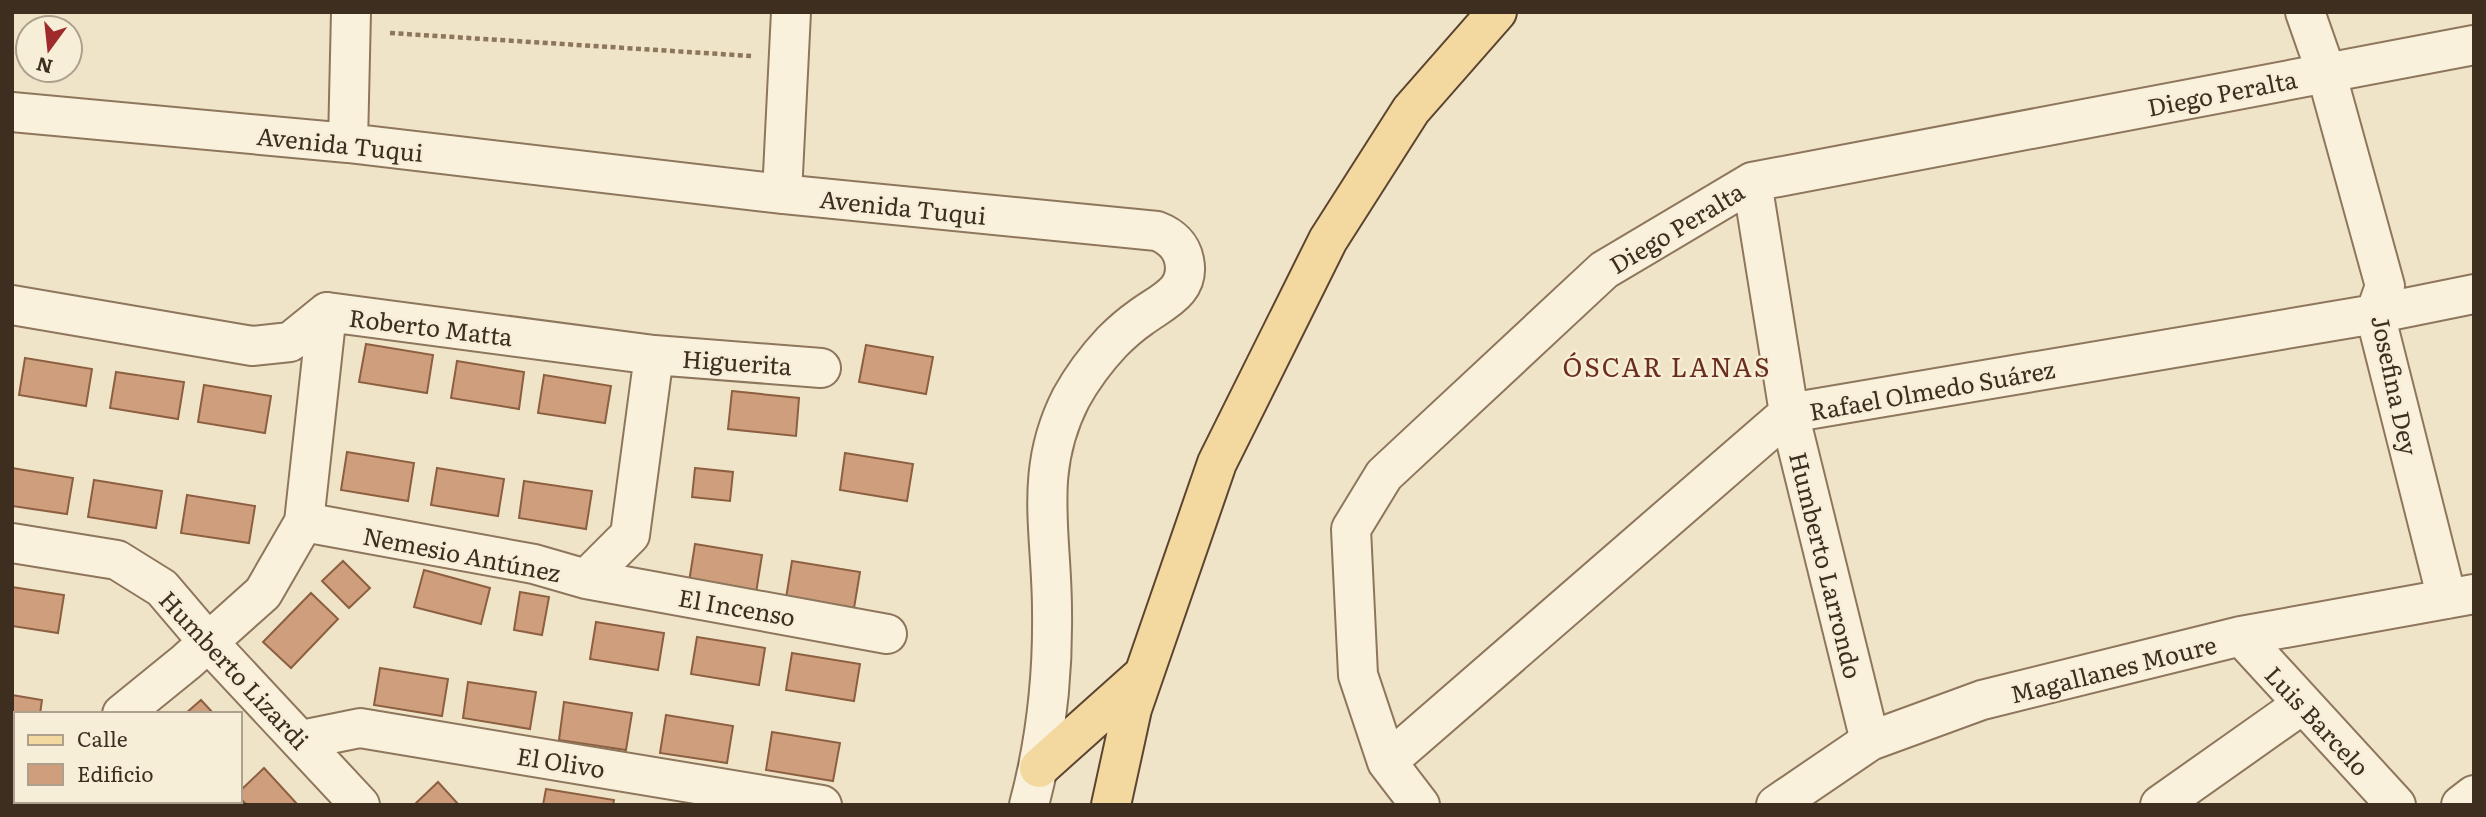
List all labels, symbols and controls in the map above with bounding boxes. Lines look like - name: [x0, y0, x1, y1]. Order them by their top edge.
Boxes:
- north arrow: [14, 14, 84, 84]
- text: N: [33, 51, 56, 82]
- street label: Diego Peralta: [2144, 60, 2300, 124]
- street label: Avenida Tuqui: [255, 117, 425, 169]
- street label: Diego Peralta: [1602, 173, 1750, 281]
- street label: Avenida Tuqui: [818, 180, 988, 232]
- street label: Roberto Matta: [347, 299, 515, 353]
- street label: Josefina Dey: [2364, 312, 2428, 458]
- street label: Higuerita: [681, 340, 793, 382]
- district label: ÓSCAR LANAS: [1563, 346, 1771, 385]
- street label: Rafael Olmedo Suárez: [1806, 350, 2058, 428]
- street label: Humberto Larrondo: [1782, 448, 1872, 682]
- street label: Nemesio Antúnez: [360, 517, 564, 589]
- street label: El Incenso: [676, 579, 798, 633]
- street label: Humberto Lizardi: [152, 582, 318, 756]
- street label: Magallanes Moure: [2006, 625, 2220, 711]
- street label: Luis Barcelo: [2258, 657, 2378, 783]
- legend: [14, 712, 242, 803]
- text: Calle: [77, 722, 128, 753]
- street label: El Olivo: [514, 737, 608, 785]
- text: Edificio: [77, 757, 153, 788]

